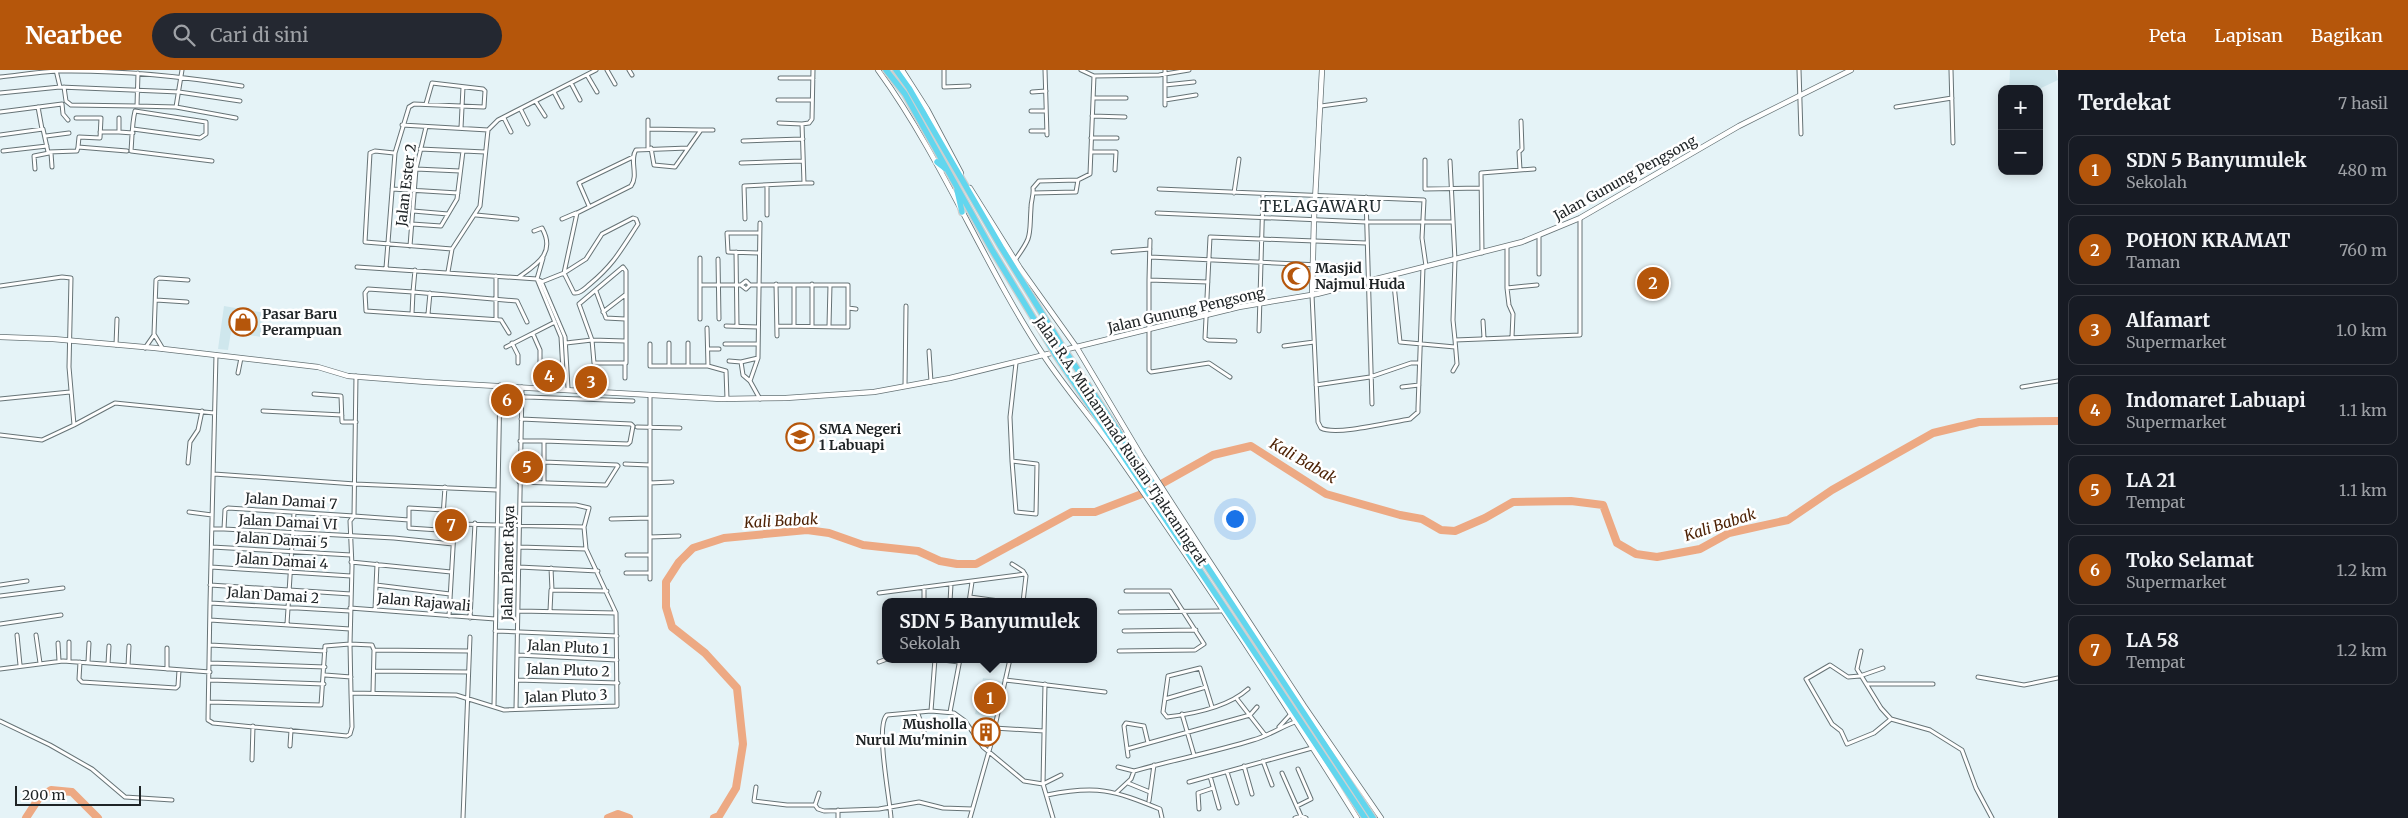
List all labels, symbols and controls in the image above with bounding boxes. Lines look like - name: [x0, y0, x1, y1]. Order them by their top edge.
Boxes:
- search box: [152, 13, 502, 58]
- text: Nearbee: [25, 20, 122, 51]
- icon: search: [170, 21, 198, 49]
- text: Cari di sini: [210, 23, 308, 47]
- text: Peta: [2149, 24, 2186, 47]
- text: Lapisan: [2214, 24, 2283, 47]
- text: Bagikan: [2311, 24, 2383, 47]
- map controls: [1998, 85, 2043, 175]
- button: +: [1998, 85, 2043, 130]
- text: Terdekat: [2078, 89, 2171, 116]
- text: 7 hasil: [2338, 93, 2388, 113]
- button: −: [1998, 130, 2043, 175]
- street label: Jalan Gunung Pengsong: [1550, 131, 1700, 225]
- street label: Jalan Ester 2: [392, 143, 420, 228]
- text: SDN 5 Banyumulek: [2126, 148, 2306, 172]
- text: 1: [2091, 160, 2099, 180]
- text: 480 m: [2338, 160, 2387, 180]
- text: Sekolah: [2126, 172, 2187, 192]
- district label: TELAGAWARU: [1260, 196, 1382, 216]
- text: POHON KRAMAT: [2126, 228, 2290, 252]
- text: 2: [2090, 240, 2100, 260]
- text: 760 m: [2339, 240, 2387, 260]
- text: Taman: [2126, 252, 2180, 272]
- place label: Masjid Najmul Huda: [1315, 259, 1405, 293]
- mosque icon: Masjid Najmul Huda: [1281, 261, 1311, 291]
- pin: 2: [1637, 264, 1669, 302]
- street label: Jalan Gunung Pengsong: [1105, 283, 1267, 337]
- place label: Pasar Baru Perampuan: [262, 305, 342, 339]
- shop icon: Pasar Baru Perampuan: [228, 307, 258, 337]
- text: Alfamart: [2126, 308, 2210, 332]
- street label: Jalan R.A. Muhammad Ruslan Tjakraningrat: [1030, 312, 1212, 570]
- text: 3: [2090, 320, 2100, 340]
- text: 1.0 km: [2336, 320, 2387, 340]
- text: Supermarket: [2126, 332, 2227, 352]
- pin: 4: [533, 357, 565, 395]
- pin: 3: [575, 363, 607, 401]
- pin: 6: [491, 381, 523, 419]
- text: Indomaret Labuapi: [2126, 388, 2306, 412]
- text: 4: [2090, 400, 2100, 420]
- text: 1.1 km: [2339, 400, 2387, 420]
- text: Supermarket: [2126, 412, 2227, 432]
- place label: SMA Negeri 1 Labuapi: [819, 420, 902, 454]
- school or university icon: SMA Negeri 1 Labuapi: [785, 422, 815, 452]
- water label: Kali Babak: [1266, 433, 1341, 488]
- pin: 5: [511, 448, 543, 486]
- text: LA 21: [2126, 468, 2176, 492]
- text: 5: [2090, 480, 2100, 500]
- text: 1.1 km: [2339, 480, 2387, 500]
- street label: Jalan Damai 7: [243, 489, 338, 513]
- text: Tempat: [2126, 492, 2185, 512]
- water label: Kali Babak: [1681, 504, 1759, 545]
- street label: Jalan Planet Raya: [498, 505, 518, 622]
- pin: 7: [435, 506, 467, 544]
- your location: [1222, 506, 1248, 532]
- water label: Kali Babak: [742, 509, 819, 532]
- street label: Jalan Damai VI: [237, 510, 338, 534]
- street label: Jalan Damai 5: [234, 528, 329, 552]
- text: Toko Selamat: [2126, 548, 2254, 572]
- street label: Jalan Damai 4: [234, 549, 329, 573]
- text: 6: [2090, 560, 2100, 580]
- text: 1.2 km: [2336, 560, 2387, 580]
- text: Supermarket: [2126, 572, 2227, 592]
- street label: Jalan Damai 2: [225, 583, 320, 607]
- street label: Jalan Rajawali: [375, 589, 472, 615]
- popup: [882, 598, 1097, 663]
- text: SDN 5 Banyumulek: [899, 609, 1080, 633]
- text: LA 58: [2126, 628, 2179, 652]
- text: Sekolah: [899, 633, 960, 653]
- street label: Jalan Pluto 1: [526, 636, 609, 658]
- text: 7: [2090, 640, 2100, 660]
- text: 1.2 km: [2336, 640, 2387, 660]
- text: Tempat: [2126, 652, 2185, 672]
- street label: Jalan Pluto 2: [525, 660, 610, 680]
- pin: 1: [974, 679, 1006, 717]
- street label: Jalan Pluto 3: [523, 686, 608, 706]
- place label: Musholla Nurul Mu'minin: [855, 715, 967, 749]
- building icon: Musholla Nurul Mu'minin: [971, 717, 1001, 747]
- scale bar: [15, 783, 141, 806]
- text: 200 m: [22, 786, 65, 804]

